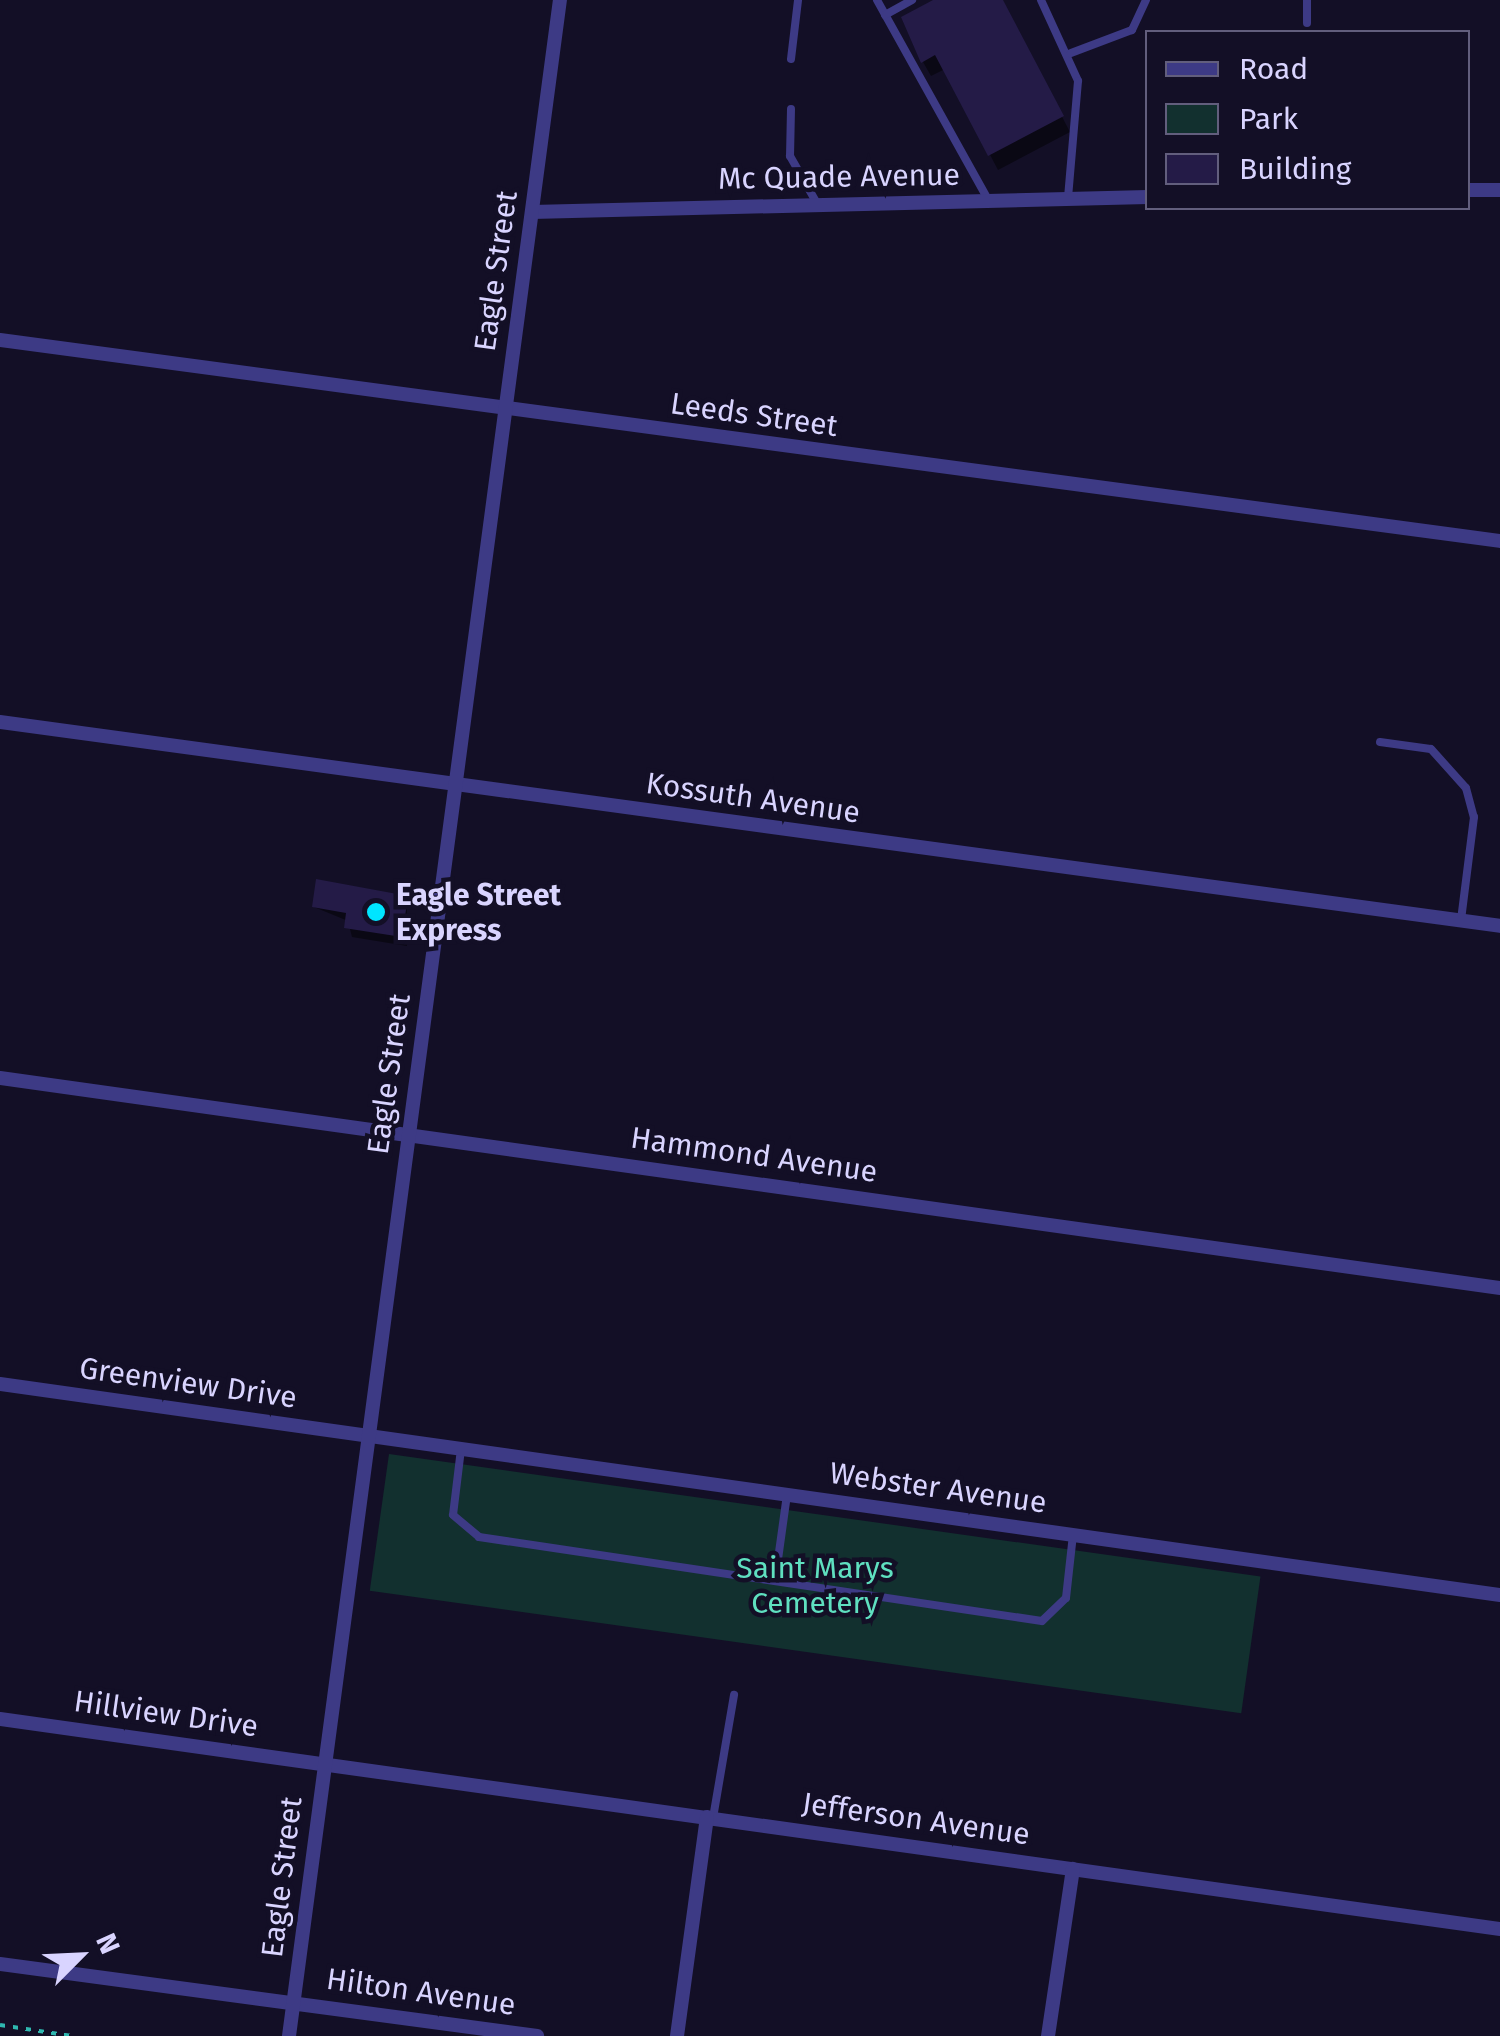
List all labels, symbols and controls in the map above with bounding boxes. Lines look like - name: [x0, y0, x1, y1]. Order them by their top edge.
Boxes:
- legend: [1145, 30, 1470, 210]
- text: Road: [1239, 51, 1308, 87]
- text: Park: [1239, 101, 1298, 137]
- text: Building: [1239, 151, 1351, 187]
- street label: Mc Quade Avenue: [718, 157, 960, 197]
- street label: Eagle Street: [467, 188, 525, 354]
- street label: Leeds Street: [668, 385, 840, 445]
- street label: Kossuth Avenue: [644, 765, 862, 831]
- place label: Eagle Street Express: [396, 877, 561, 948]
- marker: Eagle Street Express: [365, 901, 387, 923]
- street label: Eagle Street: [360, 991, 418, 1157]
- street label: Hammond Avenue: [628, 1120, 880, 1190]
- street label: Greenview Drive: [77, 1350, 299, 1416]
- street label: Webster Avenue: [827, 1455, 1049, 1521]
- park label: Saint Marys Cemetery: [736, 1550, 894, 1620]
- street label: Hillview Drive: [72, 1683, 260, 1745]
- street label: Jefferson Avenue: [800, 1785, 1032, 1853]
- street label: Eagle Street: [254, 1795, 310, 1959]
- north arrow: [30, 1906, 130, 2006]
- text: N: [89, 1928, 127, 1959]
- street label: Hilton Avenue: [324, 1961, 518, 2023]

